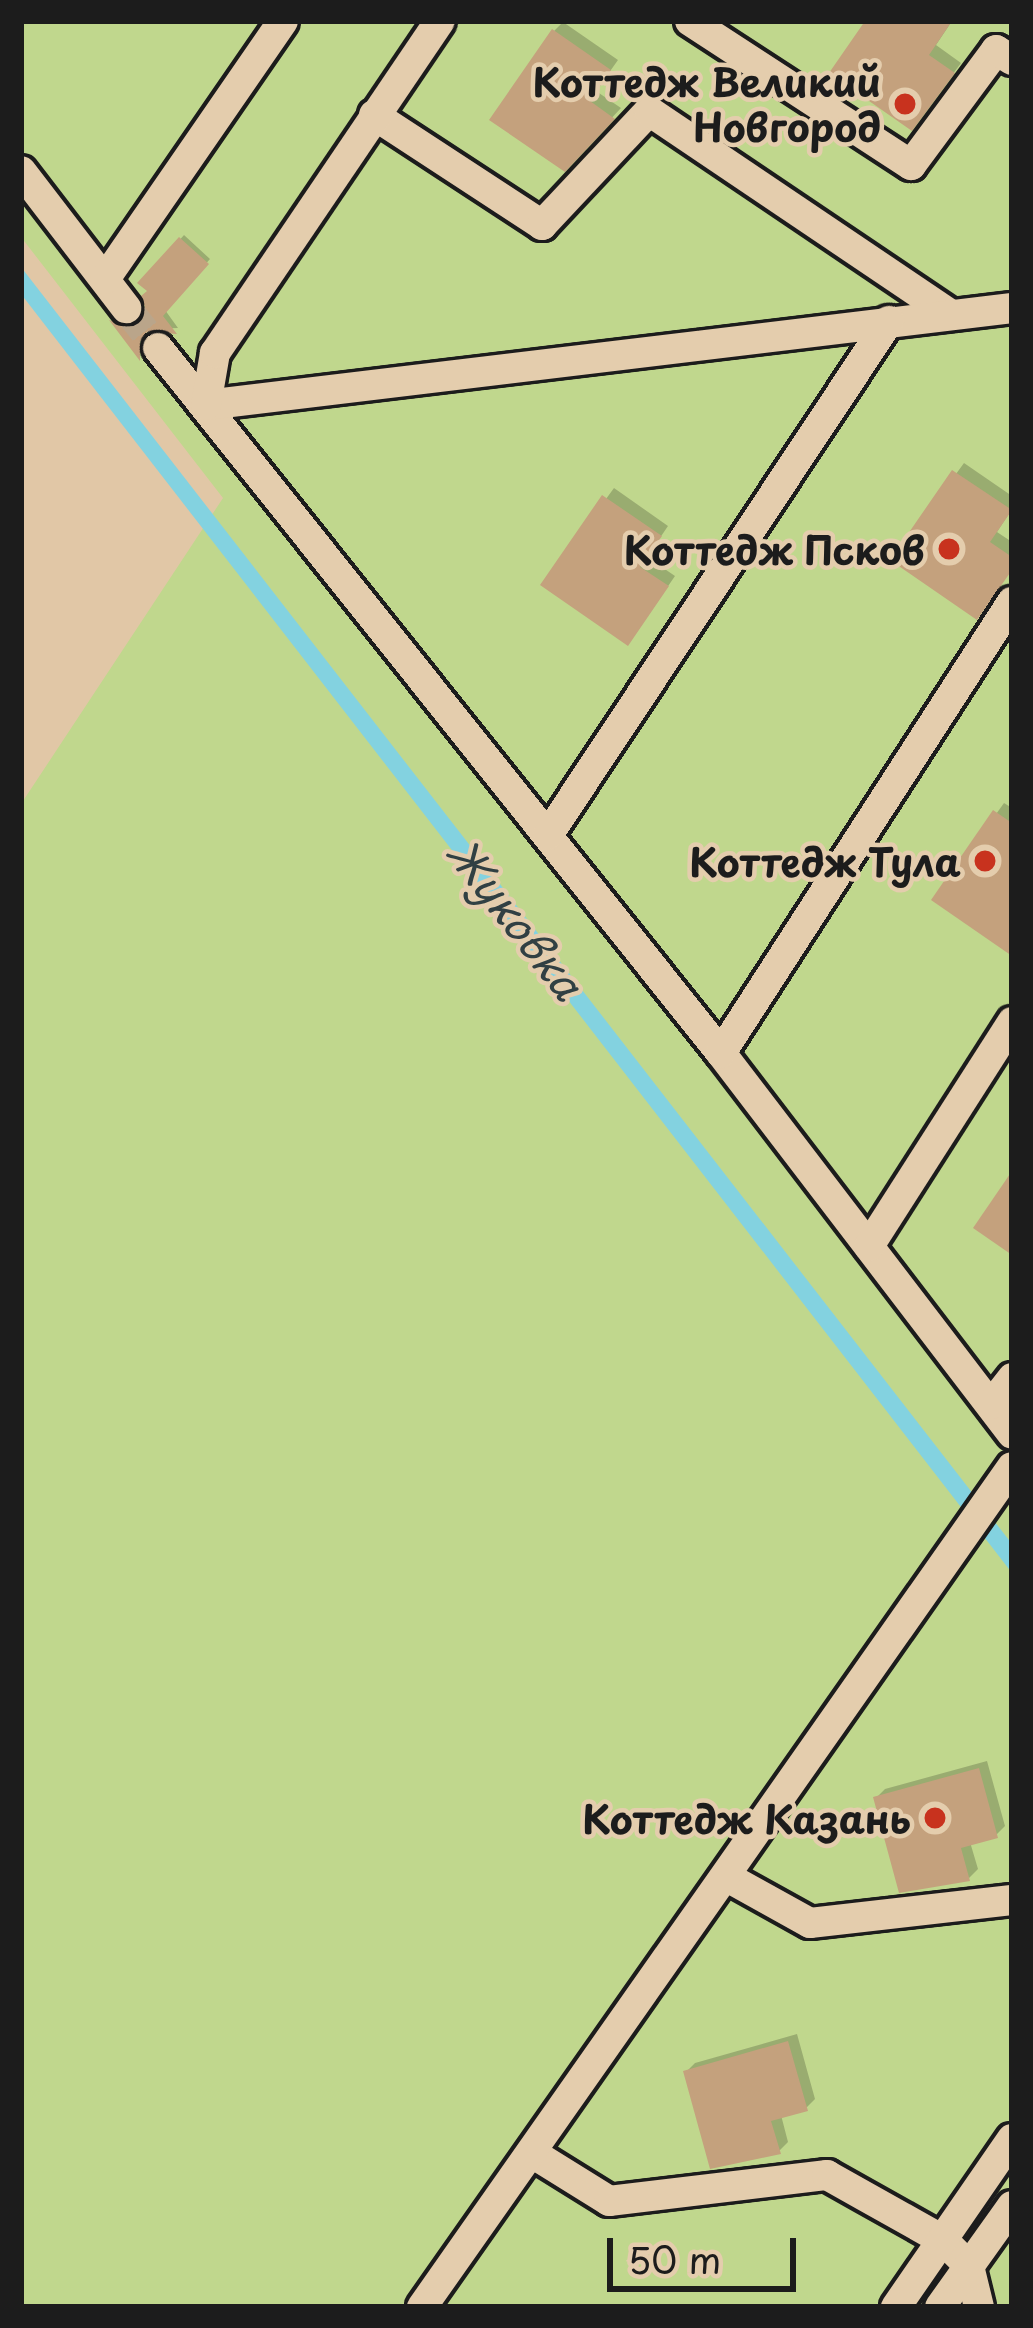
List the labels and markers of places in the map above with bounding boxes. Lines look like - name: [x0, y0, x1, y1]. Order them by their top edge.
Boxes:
- place label: Коттедж Великий Новгород: [526, 59, 881, 150]
- marker: Коттедж Великий Новгород: [892, 91, 918, 117]
- place label: Коттедж Псков: [620, 526, 925, 572]
- marker: Коттедж Псков: [936, 536, 962, 562]
- place label: Коттедж Тула: [683, 838, 961, 884]
- marker: Коттедж Тула: [972, 848, 998, 874]
- place label: Коттедж Казань: [579, 1795, 911, 1841]
- marker: Коттедж Казань: [922, 1805, 948, 1831]

